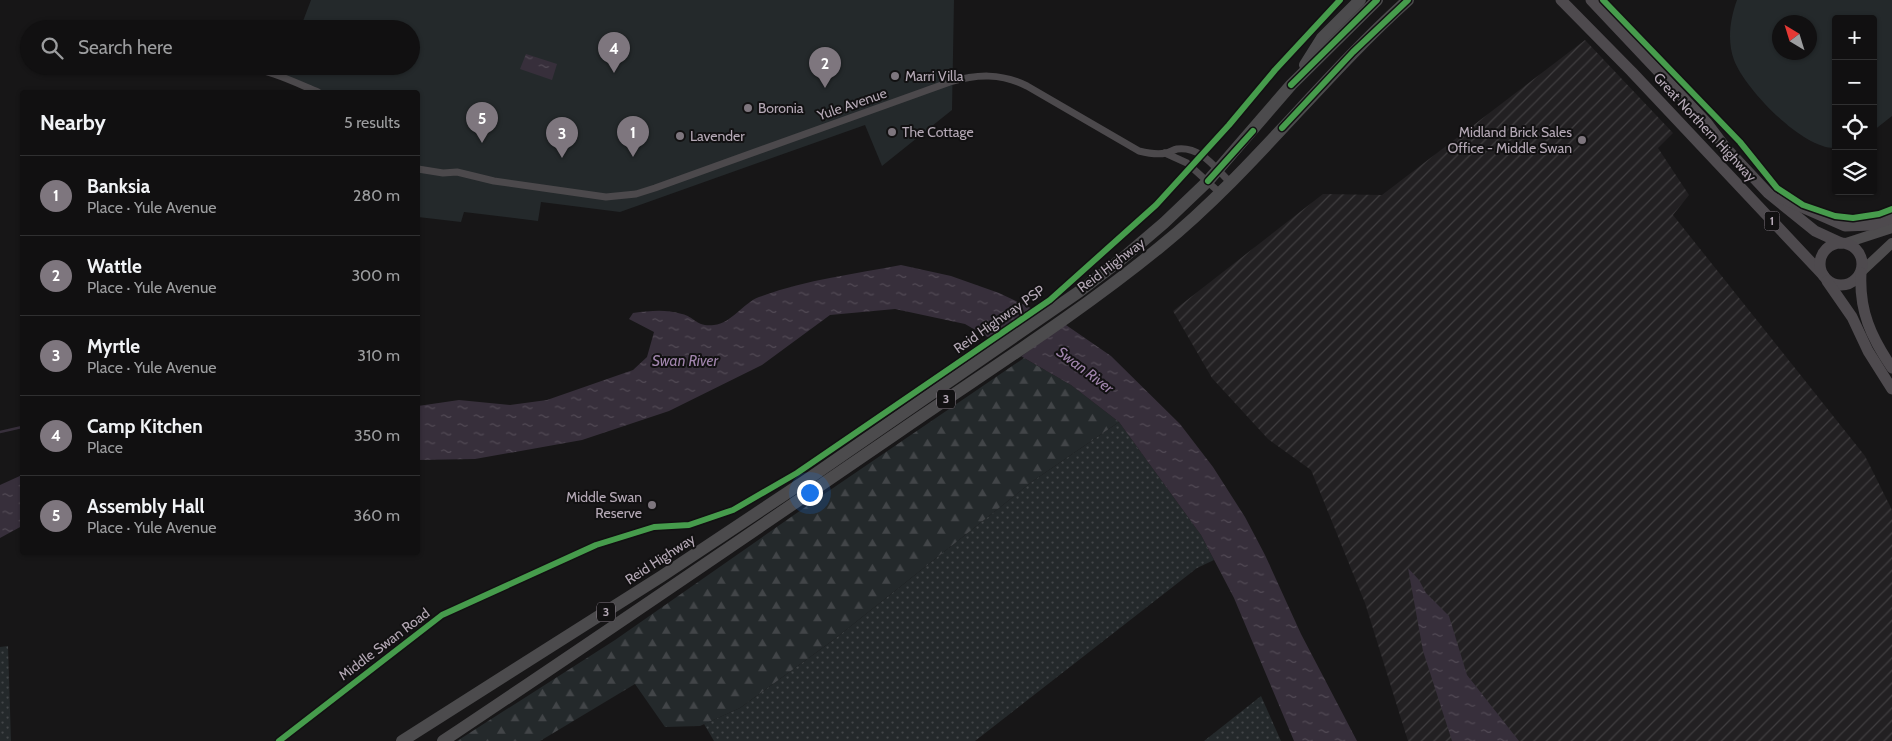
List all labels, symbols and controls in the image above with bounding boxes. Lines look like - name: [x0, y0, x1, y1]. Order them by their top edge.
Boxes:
- north arrow: [1772, 15, 1817, 60]
- map controls: [1832, 15, 1877, 195]
- button: +: [1832, 15, 1877, 60]
- search box: [20, 20, 420, 75]
- pin: 4: [598, 32, 630, 73]
- icon: search: [38, 34, 66, 62]
- text: Search here: [78, 36, 172, 59]
- pin: 2: [809, 47, 841, 88]
- button: −: [1832, 60, 1877, 105]
- place label: Marri Villa: [905, 67, 964, 85]
- street label: Great Northern Highway: [1650, 69, 1760, 185]
- marker: Marri Villa: [889, 70, 901, 82]
- street label: Yule Avenue: [814, 84, 889, 125]
- place label: Boronia: [758, 99, 804, 117]
- pin: 5: [466, 102, 498, 143]
- marker: Boronia: [742, 102, 754, 114]
- button: locate: [1832, 105, 1877, 150]
- text: Nearby: [40, 110, 106, 135]
- text: 5 results: [344, 113, 400, 132]
- pin: 1: [617, 116, 649, 157]
- pin: 3: [546, 117, 578, 158]
- place label: The Cottage: [902, 123, 974, 141]
- place label: Midland Brick Sales Office - Middle Swan: [1447, 123, 1572, 157]
- marker: The Cottage: [886, 126, 898, 138]
- place label: Lavender: [690, 127, 745, 145]
- marker: Lavender: [674, 130, 686, 142]
- marker: Midland Brick Sales Office - Middle Swan: [1576, 134, 1588, 146]
- button: layers: [1832, 150, 1877, 195]
- text: Banksia: [87, 175, 150, 198]
- text: 1: [53, 186, 59, 205]
- text: 280 m: [353, 186, 400, 205]
- text: Place · Yule Avenue: [87, 198, 217, 217]
- road number: 1: [1764, 212, 1780, 230]
- street label: Reid Highway: [1074, 234, 1148, 296]
- text: Wattle: [87, 255, 142, 278]
- text: 2: [52, 266, 60, 285]
- text: 300 m: [351, 266, 400, 285]
- text: Place · Yule Avenue: [87, 278, 217, 297]
- street label: Reid Highway PSP: [950, 281, 1048, 357]
- text: Myrtle: [87, 335, 140, 358]
- water label: Swan River: [1053, 343, 1118, 398]
- text: 3: [52, 346, 60, 365]
- text: 310 m: [357, 346, 400, 365]
- water label: Swan River: [652, 352, 719, 370]
- text: Place · Yule Avenue: [87, 358, 217, 377]
- road number: 3: [937, 389, 955, 408]
- text: Camp Kitchen: [87, 415, 203, 438]
- text: 4: [51, 426, 61, 445]
- text: 350 m: [354, 426, 400, 445]
- text: Place: [87, 438, 123, 457]
- your location: [797, 480, 823, 506]
- place label: Middle Swan Reserve: [566, 488, 642, 522]
- text: Assembly Hall: [87, 495, 205, 518]
- marker: Middle Swan Reserve: [646, 499, 658, 511]
- text: 5: [52, 506, 60, 525]
- text: 360 m: [353, 506, 400, 525]
- text: Place · Yule Avenue: [87, 518, 217, 537]
- street label: Reid Highway: [622, 530, 698, 588]
- road number: 3: [597, 602, 615, 622]
- street label: Middle Swan Road: [335, 604, 433, 684]

